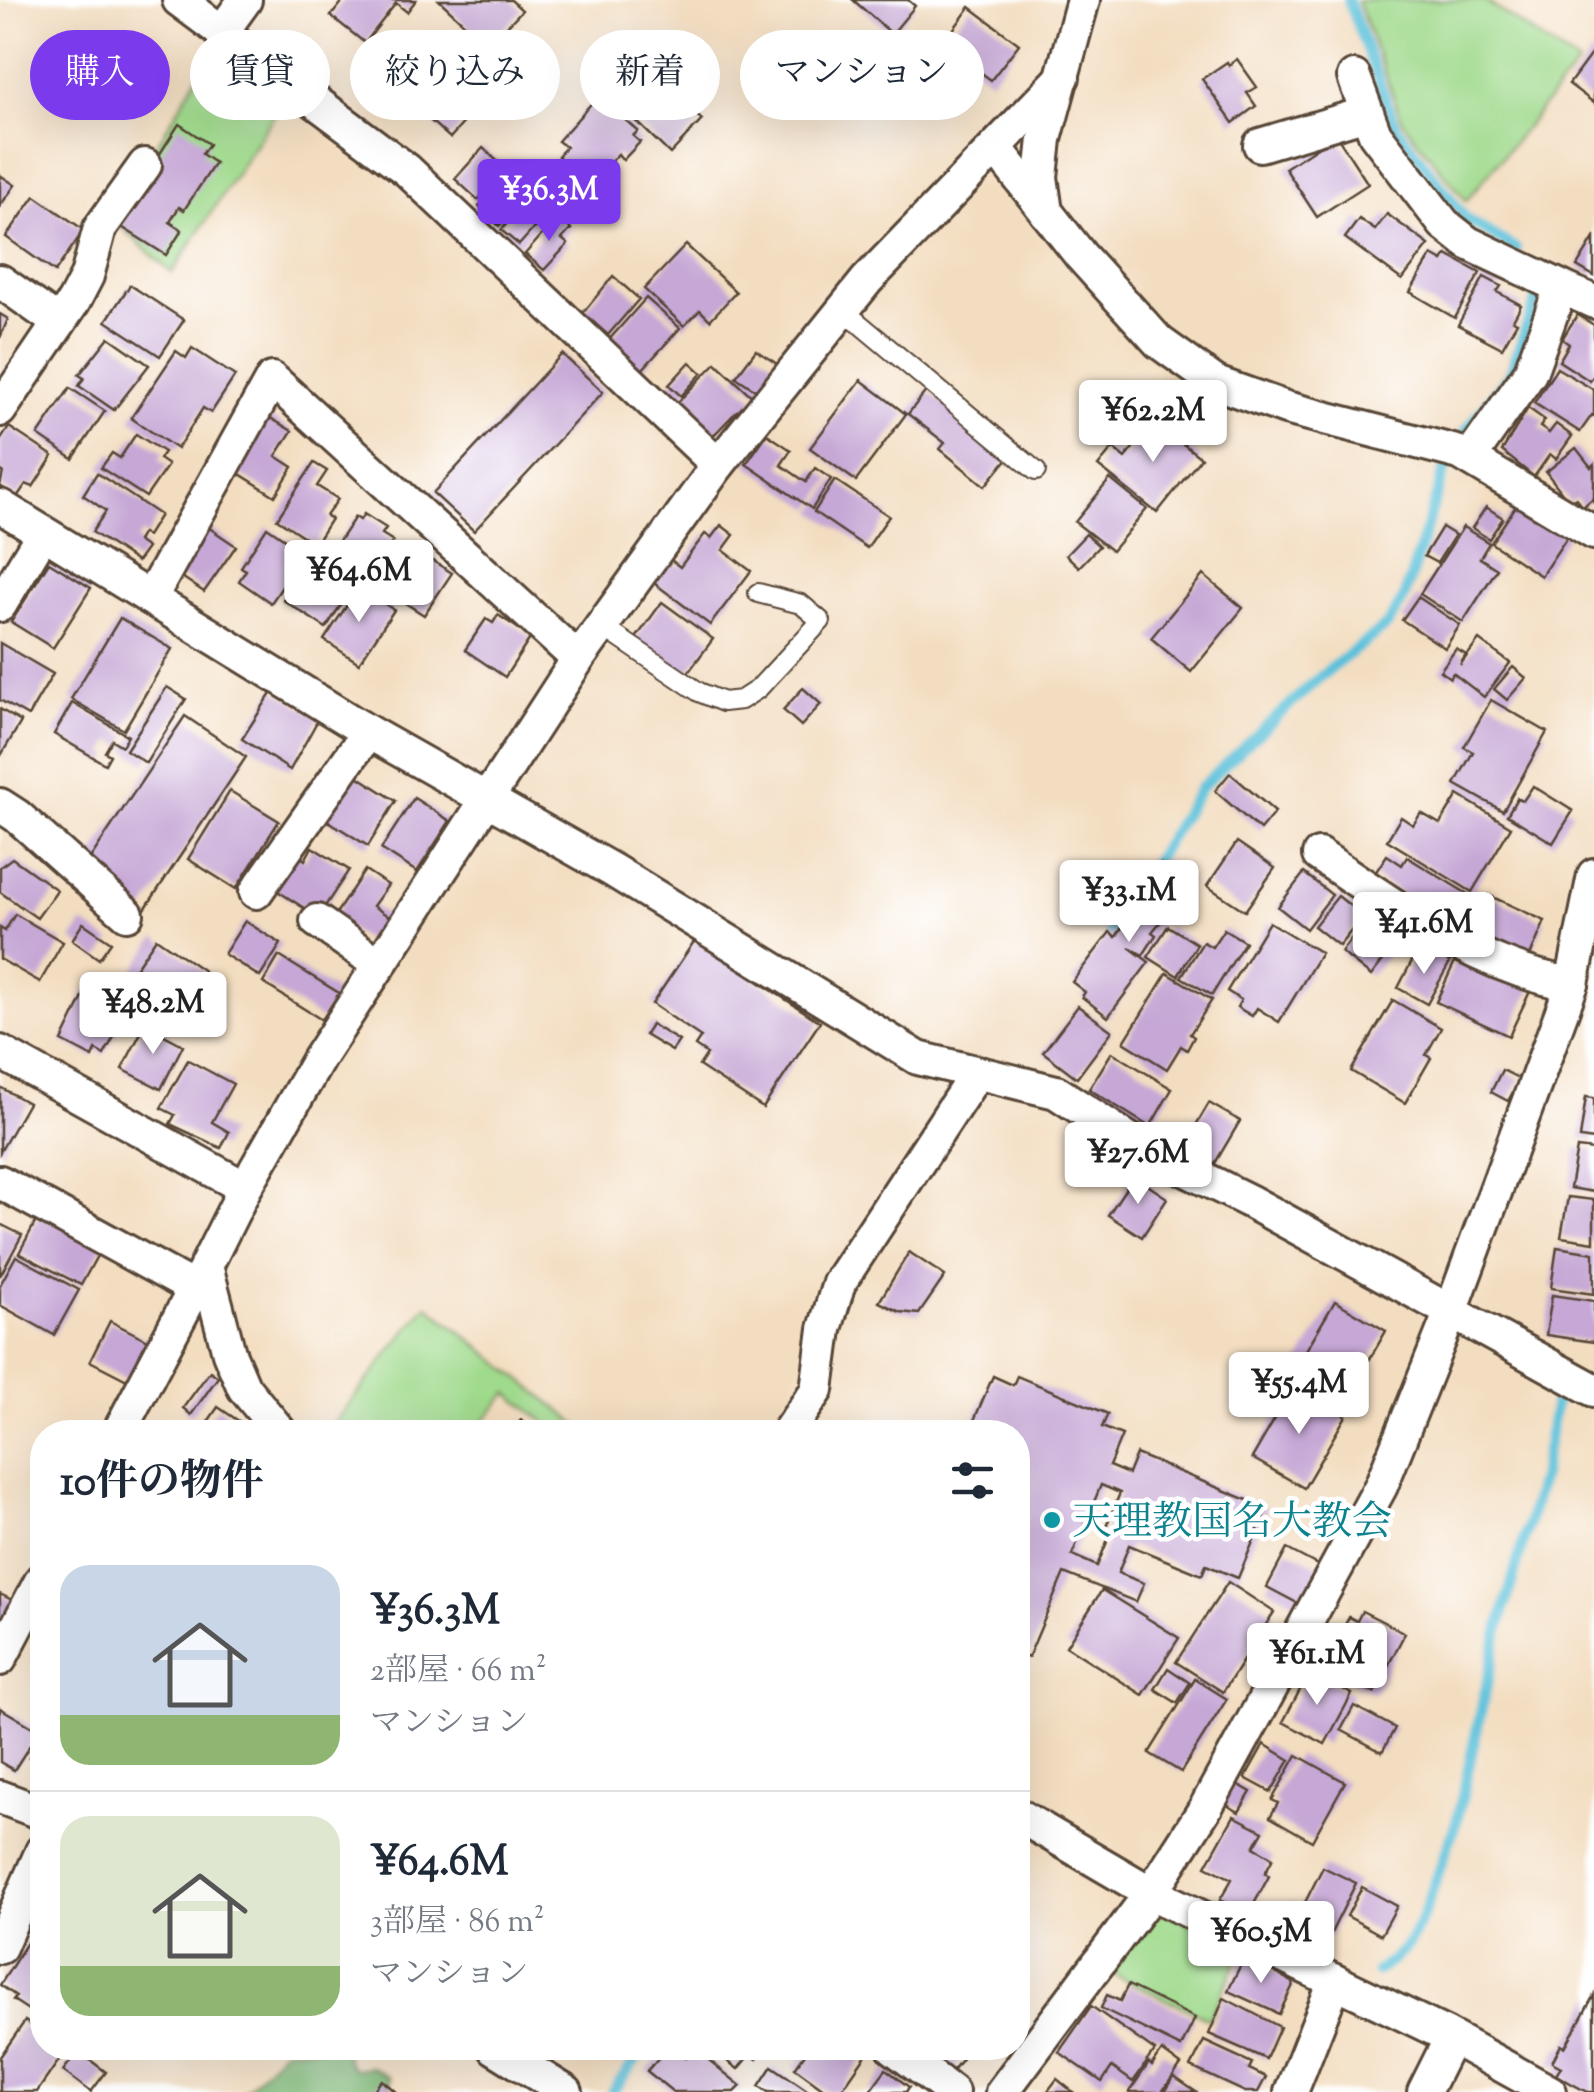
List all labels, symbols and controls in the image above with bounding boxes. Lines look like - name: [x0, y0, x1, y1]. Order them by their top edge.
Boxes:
- chip: 購入: [30, 30, 170, 120]
- chip: 賃貸: [190, 30, 330, 120]
- chip: 絞り込み: [350, 30, 560, 120]
- chip: 新着: [580, 30, 720, 120]
- chip: マンション: [740, 30, 984, 120]
- pin: ¥36.3M: [468, 159, 630, 244]
- text: ¥36.3M: [500, 168, 598, 214]
- pin: ¥62.2M: [1072, 380, 1234, 465]
- text: ¥62.2M: [1101, 389, 1205, 435]
- pin: ¥64.6M: [278, 540, 440, 625]
- text: ¥64.6M: [306, 549, 412, 595]
- pin: ¥33.1M: [1048, 860, 1210, 945]
- text: ¥33.1M: [1082, 869, 1176, 915]
- pin: ¥41.6M: [1343, 892, 1505, 977]
- text: ¥41.6M: [1375, 901, 1473, 947]
- pin: ¥48.2M: [72, 972, 234, 1057]
- text: ¥48.2M: [102, 981, 204, 1027]
- pin: ¥27.6M: [1057, 1122, 1219, 1207]
- text: ¥27.6M: [1087, 1131, 1189, 1177]
- pin: ¥55.4M: [1218, 1352, 1380, 1437]
- text: ¥55.4M: [1251, 1361, 1347, 1407]
- icon: filters: [945, 1453, 1000, 1508]
- text: 10件の物件: [60, 1454, 264, 1514]
- place label: 天理教国名大教会: [1072, 1496, 1392, 1553]
- marker: 天理教国名大教会: [1041, 1509, 1063, 1531]
- text: ¥36.3M: [370, 1583, 500, 1643]
- icon: home: [140, 1605, 260, 1725]
- pin: ¥61.1M: [1236, 1623, 1398, 1708]
- text: ¥61.1M: [1269, 1632, 1365, 1678]
- text: 2部屋 · 66 m²: [370, 1649, 547, 1695]
- text: マンション: [370, 1701, 529, 1747]
- text: ¥64.6M: [370, 1834, 508, 1894]
- icon: home: [140, 1856, 260, 1976]
- text: 3部屋 · 86 m²: [370, 1900, 545, 1946]
- pin: ¥60.5M: [1180, 1901, 1342, 1986]
- text: ¥60.5M: [1210, 1910, 1312, 1956]
- text: マンション: [370, 1952, 529, 1998]

